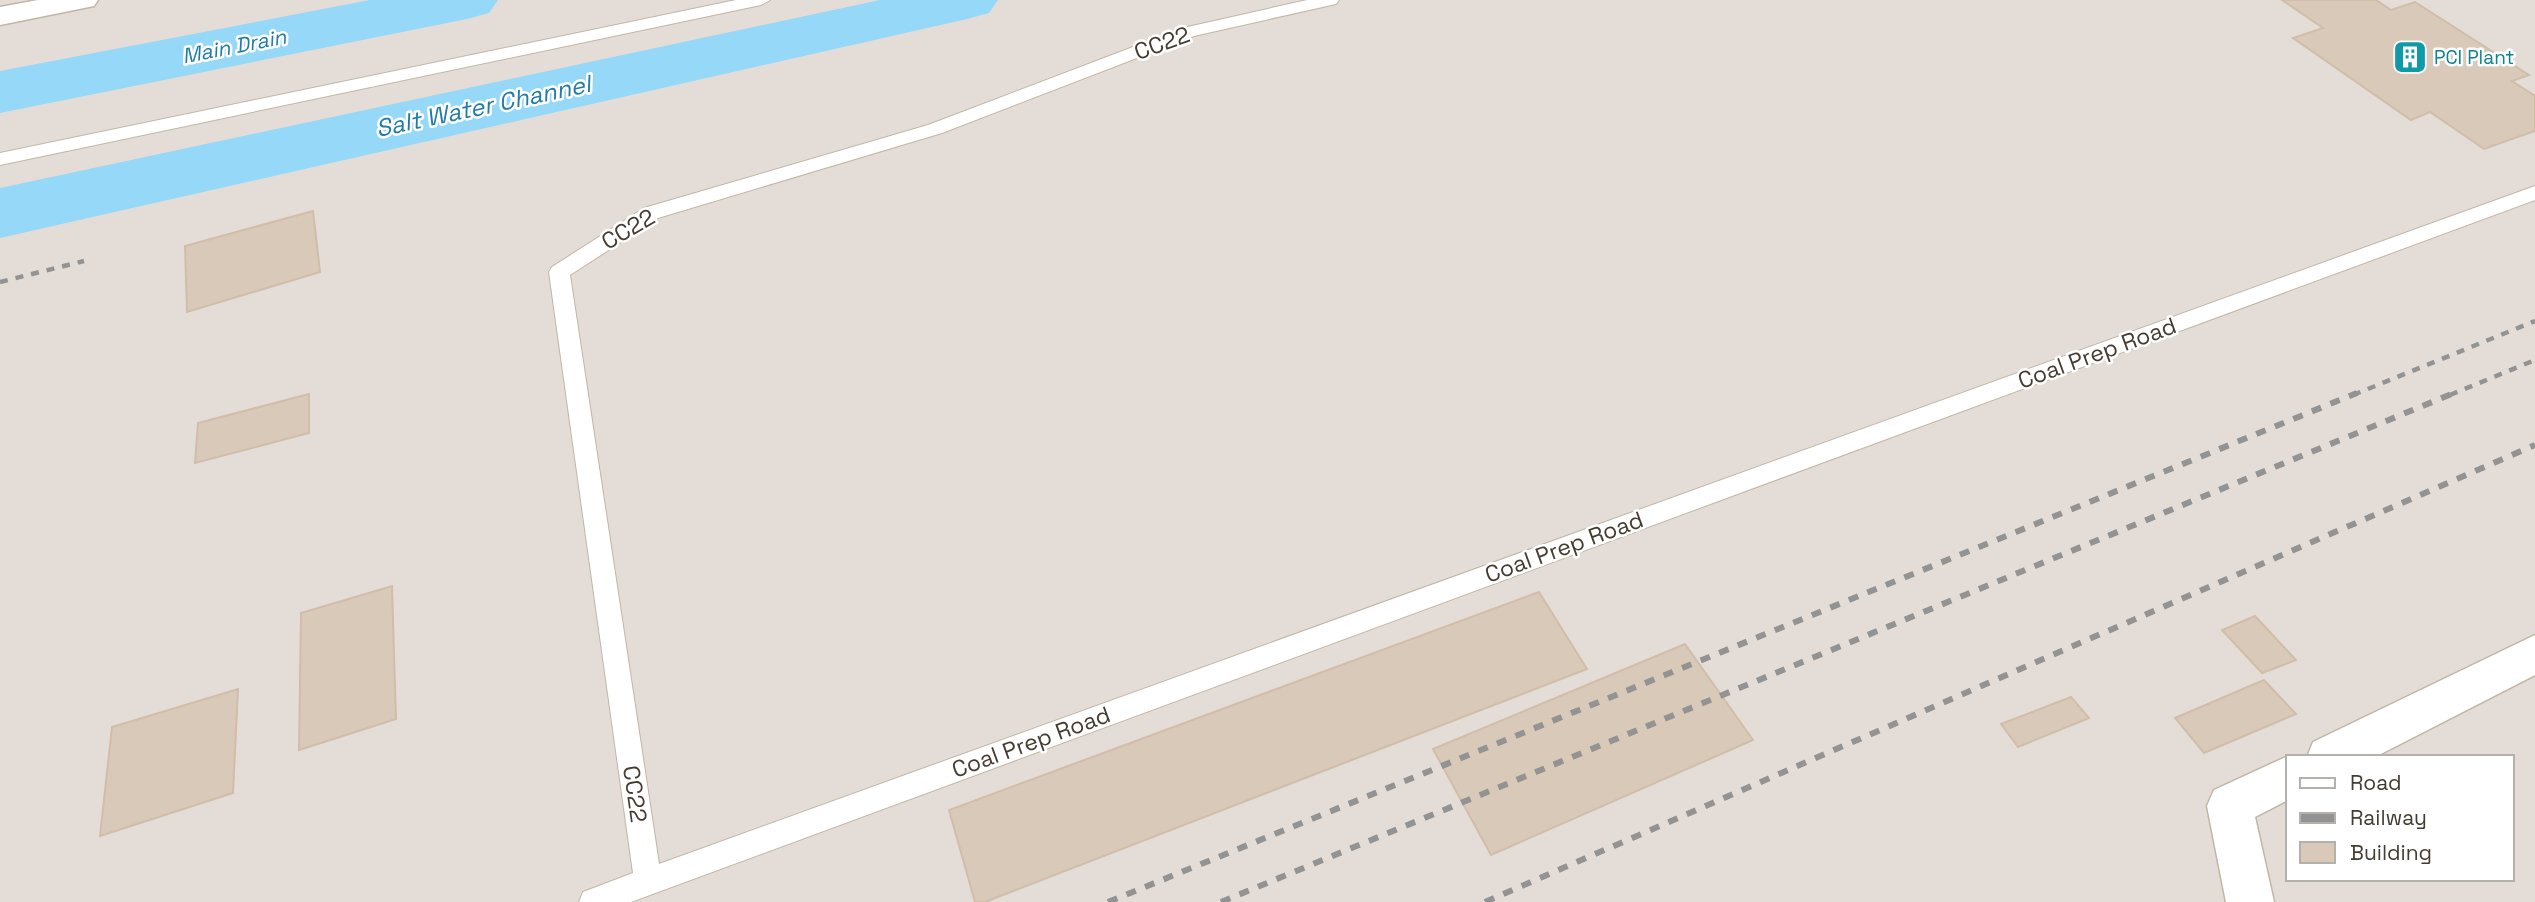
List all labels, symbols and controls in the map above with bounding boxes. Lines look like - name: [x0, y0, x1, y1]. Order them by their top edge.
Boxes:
- street label: CC22: [1130, 19, 1194, 67]
- water label: Main Drain: [180, 22, 289, 69]
- building icon: PCI Plant: [2391, 38, 2429, 76]
- place label: PCI Plant: [2434, 45, 2514, 70]
- water label: Salt Water Channel: [373, 67, 596, 144]
- street label: CC22: [596, 202, 660, 256]
- street label: Coal Prep Road: [2014, 310, 2180, 396]
- street label: Coal Prep Road: [1481, 504, 1647, 590]
- street label: Coal Prep Road: [948, 699, 1114, 785]
- legend: [2286, 755, 2514, 881]
- street label: CC22: [616, 764, 654, 824]
- text: Road: [2350, 769, 2402, 796]
- text: Railway: [2350, 804, 2427, 831]
- text: Building: [2350, 839, 2432, 866]

